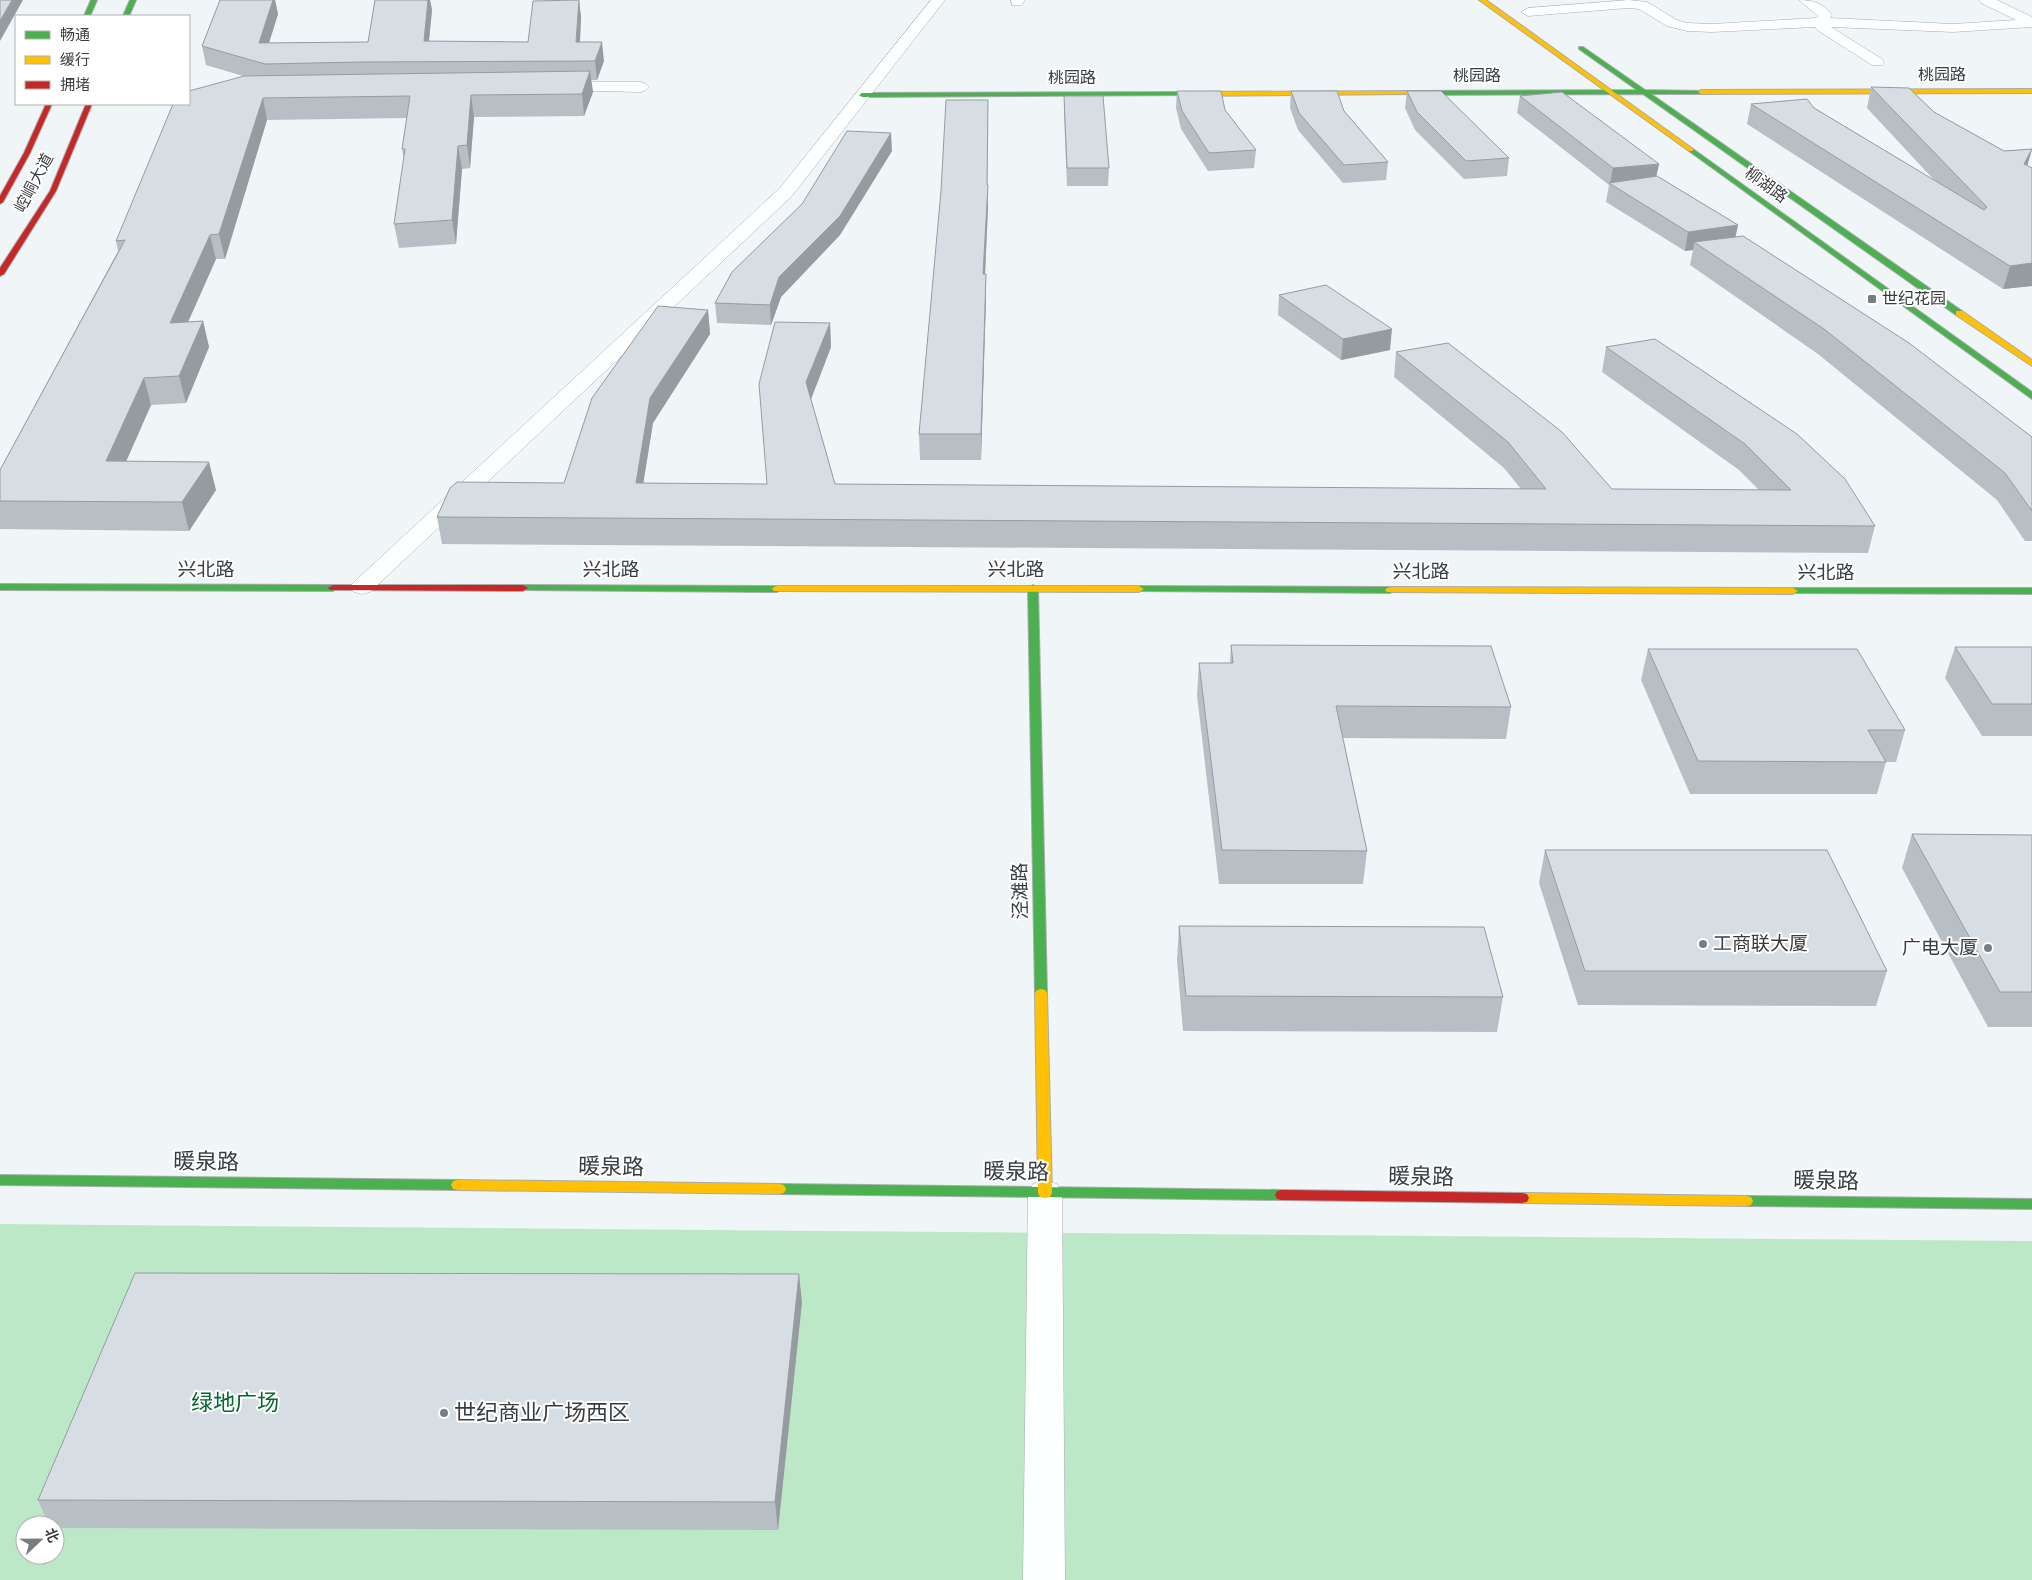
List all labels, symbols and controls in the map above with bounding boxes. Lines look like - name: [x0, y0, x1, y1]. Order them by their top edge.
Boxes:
- legend: [15, 15, 190, 105]
- text: 畅通: [60, 27, 90, 43]
- text: 缓行: [60, 52, 90, 68]
- street label: 桃园路: [1918, 66, 1966, 83]
- street label: 桃园路: [1453, 67, 1501, 84]
- street label: 桃园路: [1048, 69, 1096, 86]
- text: 拥堵: [60, 77, 90, 93]
- street label: 崆峒大道: [11, 151, 56, 215]
- street label: 柳湖路: [1742, 164, 1791, 206]
- place label: 世纪花园: [1882, 290, 1946, 307]
- marker: 世纪花园: [1866, 293, 1878, 305]
- street label: 兴北路: [177, 560, 235, 580]
- street label: 兴北路: [582, 560, 640, 580]
- street label: 兴北路: [987, 560, 1045, 580]
- street label: 兴北路: [1392, 562, 1450, 582]
- street label: 兴北路: [1797, 563, 1855, 583]
- street label: 泾滩路: [1009, 862, 1031, 920]
- place label: 工商联大厦: [1713, 933, 1808, 954]
- marker: 工商联大厦: [1697, 938, 1709, 950]
- place label: 广电大厦: [1902, 938, 1978, 958]
- marker: 广电大厦: [1982, 942, 1994, 954]
- street label: 暖泉路: [173, 1149, 239, 1174]
- street label: 暖泉路: [578, 1154, 644, 1179]
- street label: 暖泉路: [983, 1159, 1049, 1184]
- street label: 暖泉路: [1388, 1164, 1454, 1189]
- street label: 暖泉路: [1793, 1168, 1859, 1193]
- park label: 绿地广场: [191, 1391, 279, 1414]
- place label: 世纪商业广场西区: [454, 1401, 630, 1424]
- marker: 世纪商业广场西区: [438, 1407, 450, 1419]
- north arrow: [15, 1515, 65, 1565]
- text: 北: [42, 1526, 61, 1545]

